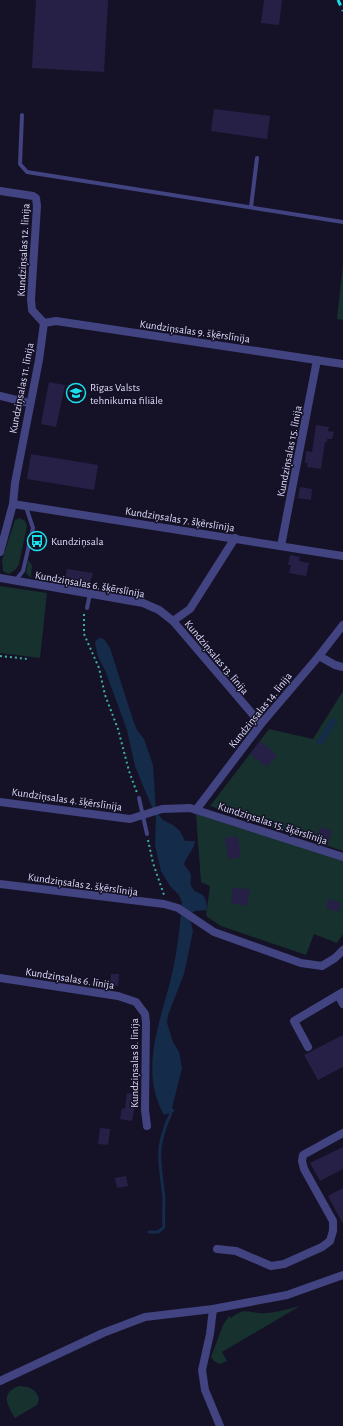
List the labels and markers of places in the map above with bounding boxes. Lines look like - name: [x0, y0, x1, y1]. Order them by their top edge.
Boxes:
- school or university icon: Rīgas Valsts tehnikuma filiāle: [65, 382, 87, 404]
- place label: Rīgas Valsts tehnikuma filiāle: [90, 382, 163, 406]
- bus stop icon: Kundziņsala: [26, 530, 48, 552]
- place label: Kundziņsala: [51, 536, 104, 548]

